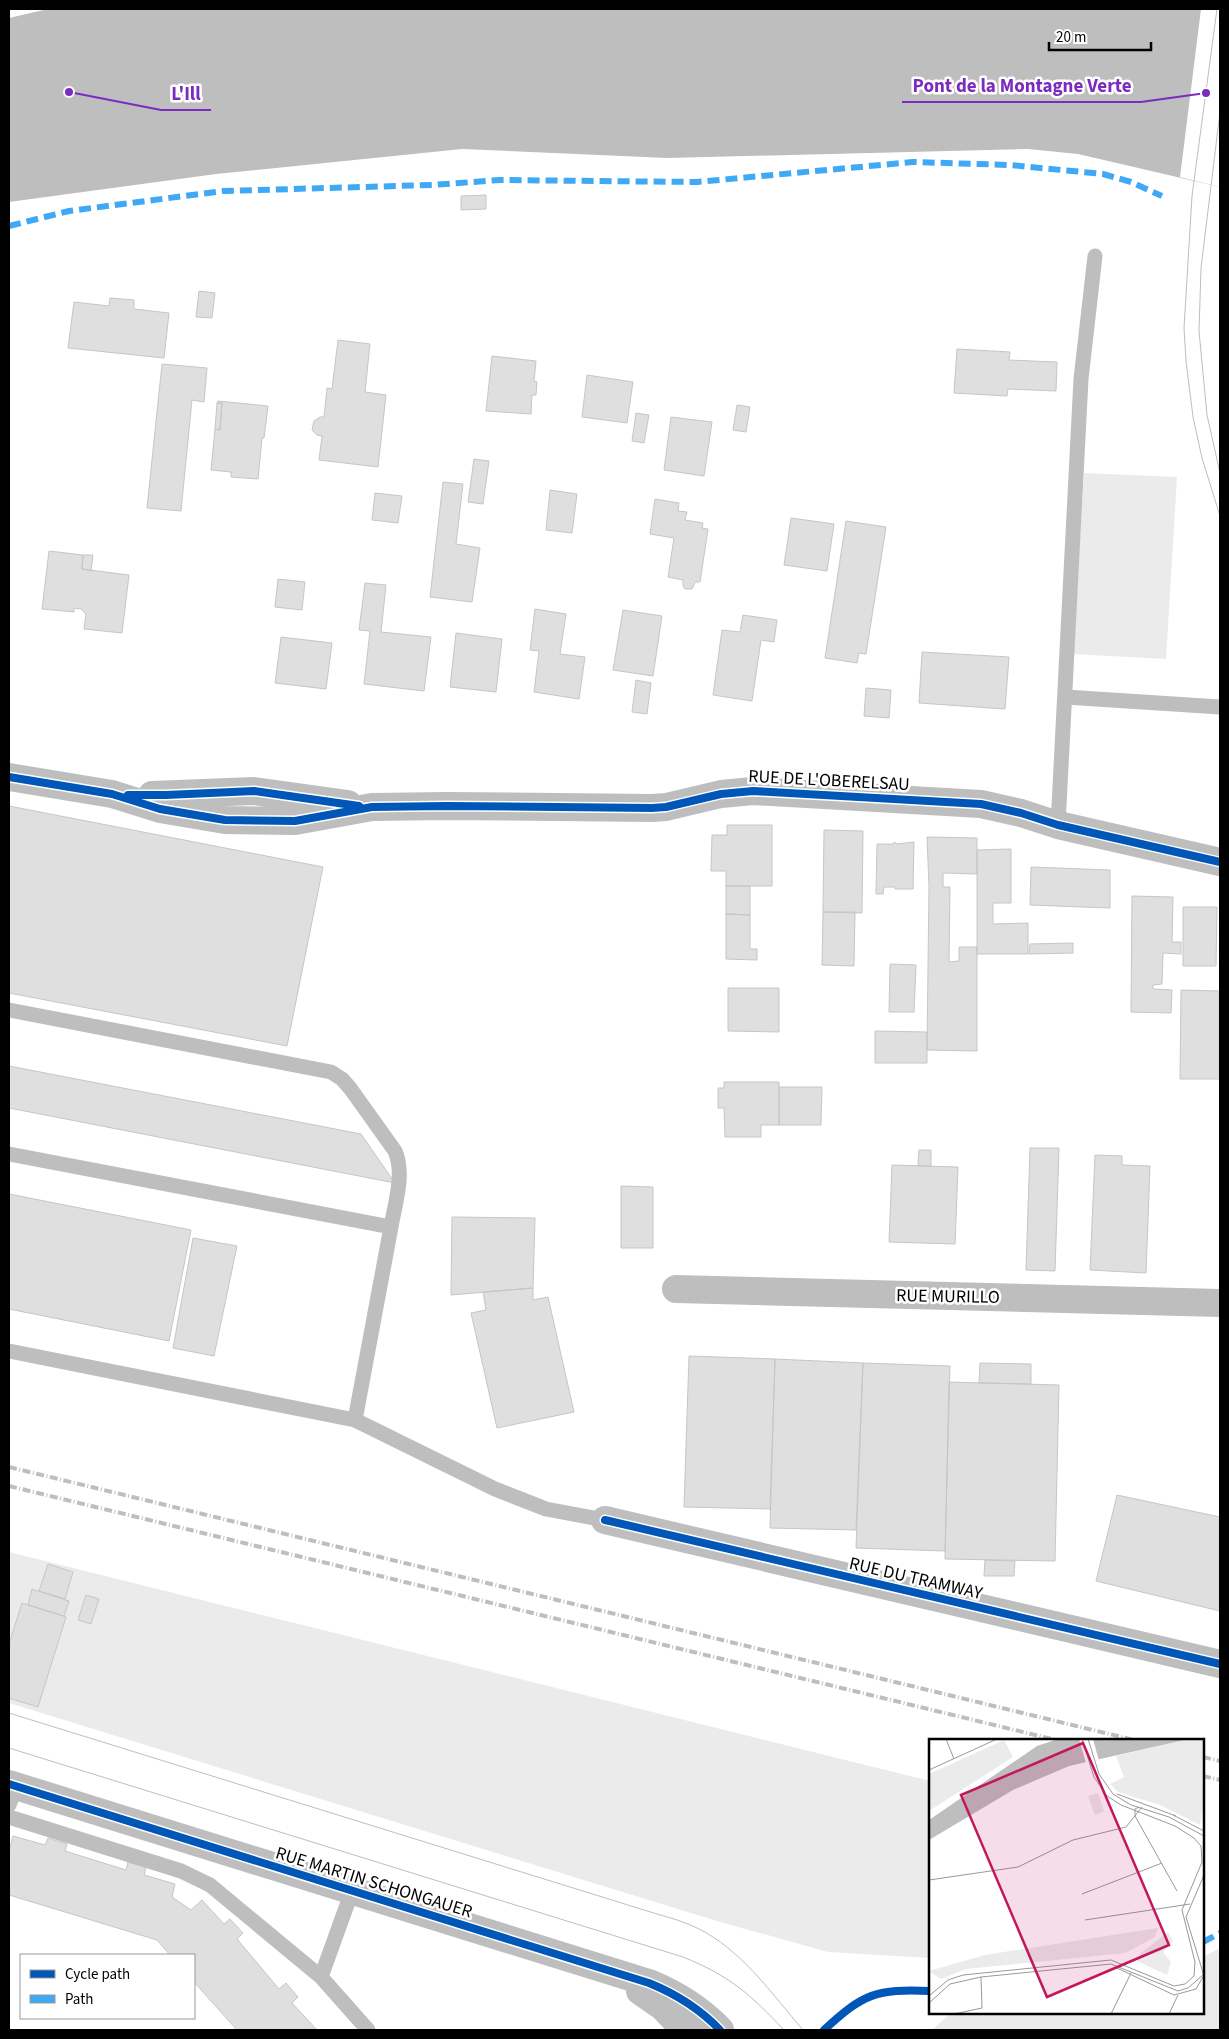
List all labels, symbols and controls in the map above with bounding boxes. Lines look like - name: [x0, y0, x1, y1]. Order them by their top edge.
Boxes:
- scale bar: [1049, 20, 1152, 52]
- text: 20 m: [1056, 27, 1086, 48]
- callout: Pont de la Montagne Verte: [902, 68, 1141, 102]
- text: Pont de la Montagne Verte: [912, 73, 1132, 100]
- callout: L'Ill: [161, 76, 211, 110]
- text: L'Ill: [171, 81, 201, 108]
- street label: RUE DE L'OBERELSAU: [748, 764, 910, 797]
- street label: RUE MURILLO: [896, 1283, 1000, 1310]
- street label: RUE DU TRAMWAY: [847, 1551, 985, 1606]
- inset map: [929, 1739, 1204, 2014]
- street label: RUE MARTIN SCHONGAUER: [272, 1841, 475, 1924]
- legend: [20, 1954, 195, 2019]
- text: Cycle path: [65, 1964, 130, 1985]
- text: Path: [65, 1989, 93, 2010]

